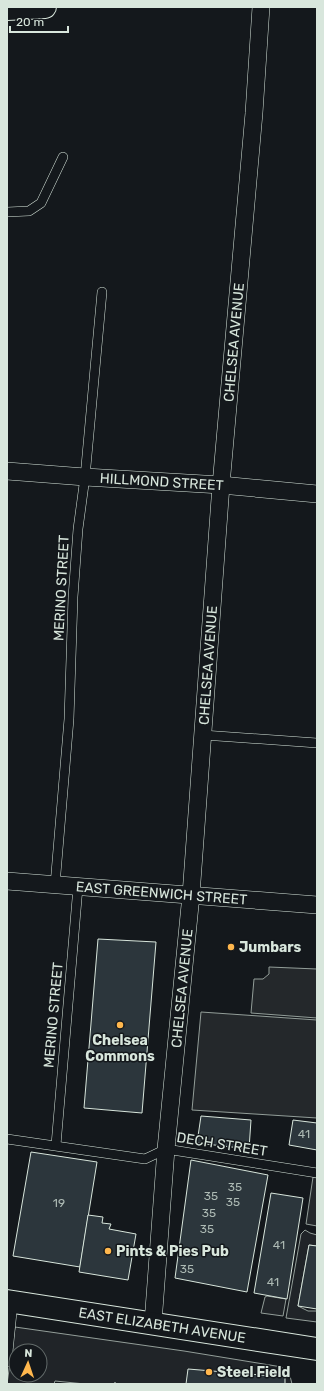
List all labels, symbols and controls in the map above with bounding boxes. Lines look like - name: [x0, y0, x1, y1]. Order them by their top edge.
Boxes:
- scale bar: [10, 8, 68, 34]
- text: 20 m: [16, 15, 44, 29]
- street label: CHELSEA AVENUE: [220, 282, 248, 403]
- street label: HILLMOND STREET: [99, 470, 224, 494]
- street label: MERINO STREET: [50, 535, 73, 641]
- street label: CHELSEA AVENUE: [195, 605, 221, 726]
- street label: EAST GREENWICH STREET: [75, 878, 248, 909]
- street label: CHELSEA AVENUE: [168, 928, 197, 1049]
- place label: Jumbars: [239, 939, 302, 956]
- marker: Jumbars: [226, 942, 236, 952]
- street label: MERINO STREET: [40, 961, 67, 1069]
- marker: Chelsea Commons: [115, 1020, 125, 1030]
- place label: Chelsea Commons: [85, 1032, 155, 1065]
- house number: 41: [298, 1127, 310, 1141]
- street label: DECH STREET: [175, 1129, 269, 1160]
- house number: 35: [228, 1180, 242, 1194]
- house number: 35: [204, 1189, 218, 1203]
- house number: 35: [226, 1195, 240, 1209]
- house number: 19: [53, 1196, 65, 1210]
- house number: 35: [202, 1206, 216, 1220]
- house number: 35: [200, 1222, 214, 1236]
- house number: 41: [273, 1238, 285, 1252]
- place label: Pints & Pies Pub: [116, 1243, 229, 1260]
- marker: Pints & Pies Pub: [103, 1246, 113, 1256]
- house number: 35: [180, 1262, 194, 1276]
- house number: 41: [267, 1275, 279, 1289]
- street label: EAST ELIZABETH AVENUE: [77, 1304, 247, 1347]
- north arrow: [8, 1343, 48, 1383]
- text: N: [24, 1347, 33, 1360]
- place label: Steel Field: [217, 1364, 290, 1381]
- marker: Steel Field: [204, 1367, 214, 1377]

